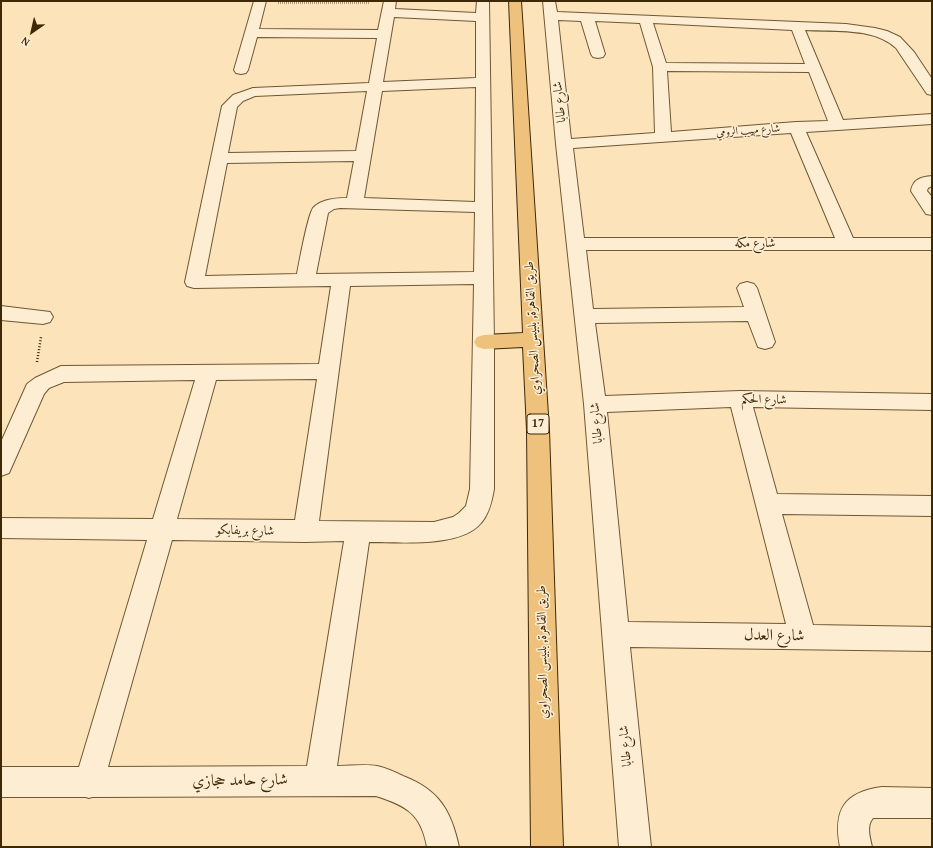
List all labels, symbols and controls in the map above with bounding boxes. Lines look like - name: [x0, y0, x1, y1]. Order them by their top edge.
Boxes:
- north arrow: [12, 12, 52, 52]
- text: N: [18, 33, 33, 51]
- street label: شارع طابا: [550, 81, 570, 123]
- street label: شارع مهيب الرومي: [716, 122, 780, 140]
- street label: شارع مكه: [735, 236, 775, 252]
- street label: طريق القاهرة, بلبيس الصحراوي: [522, 261, 544, 395]
- street label: شارع الحكم: [741, 392, 787, 408]
- street label: شارع طابا: [587, 402, 607, 444]
- road number: 17: [527, 414, 549, 434]
- street label: شارع بريفابكو: [216, 523, 274, 539]
- street label: طريق القاهرة, بلبيس الصحراوي: [534, 585, 552, 719]
- street label: شارع العدل: [744, 626, 804, 646]
- street label: شارع طابا: [616, 725, 636, 767]
- street label: شارع حامد حجازي: [192, 771, 288, 791]

